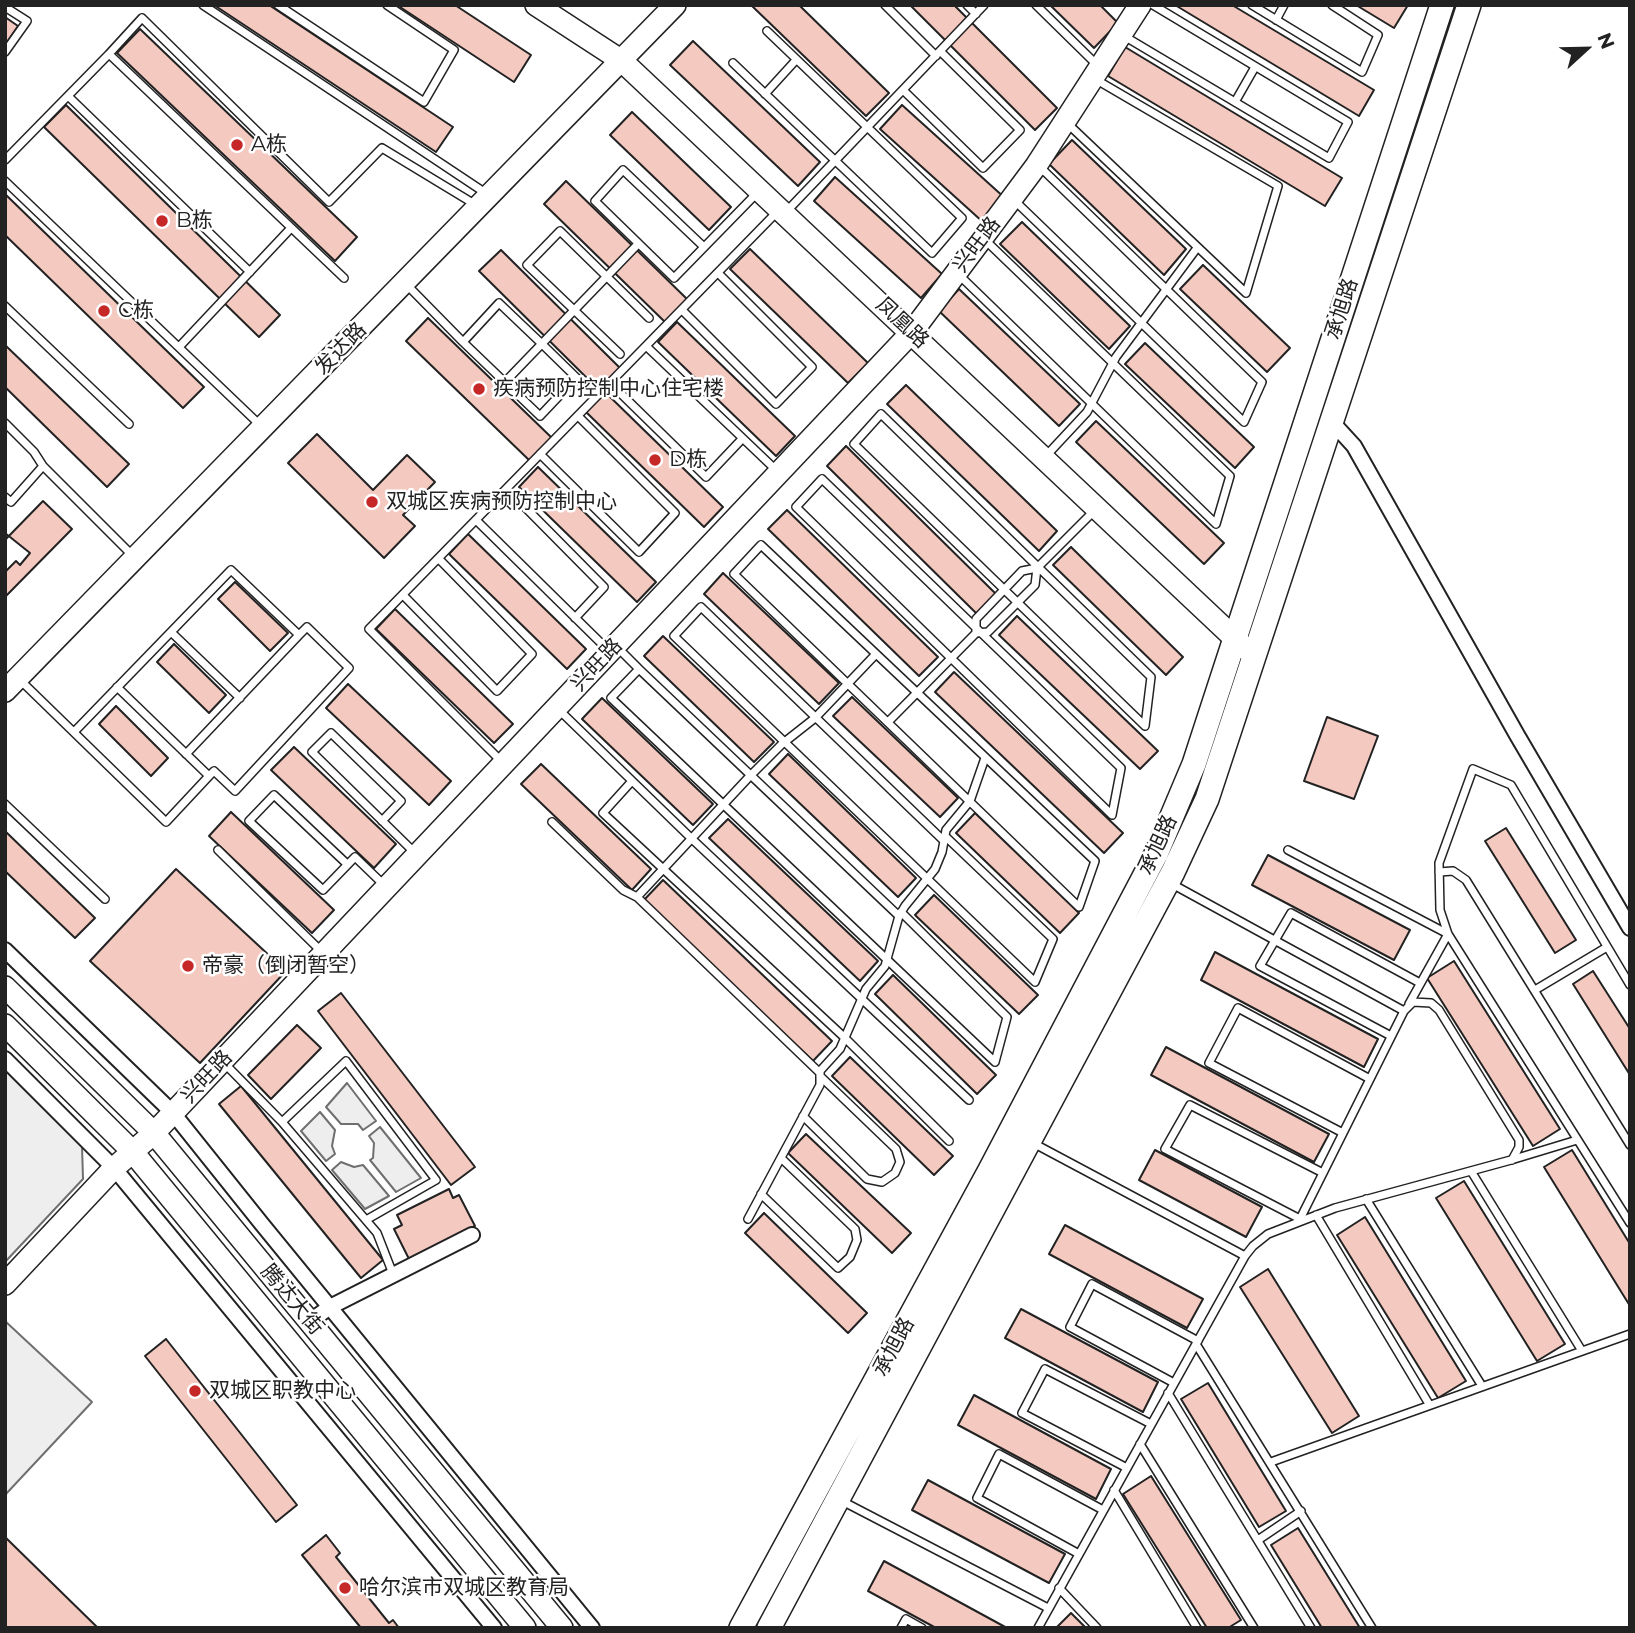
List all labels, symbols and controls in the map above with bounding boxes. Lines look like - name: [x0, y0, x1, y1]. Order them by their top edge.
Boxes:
- north arrow: [1551, 14, 1621, 84]
- text: N: [1592, 30, 1619, 52]
- place label: A栋: [251, 132, 287, 158]
- marker: A栋: [229, 137, 245, 153]
- place label: B栋: [176, 208, 213, 234]
- street label: 兴旺路: [948, 212, 1006, 278]
- marker: B栋: [154, 213, 170, 229]
- street label: 承旭路: [1320, 275, 1364, 343]
- street label: 凤凰路: [870, 292, 934, 354]
- place label: C栋: [118, 298, 154, 324]
- marker: C栋: [96, 303, 112, 319]
- street label: 发达路: [310, 318, 372, 380]
- place label: 疾病预防控制中心住宅楼: [493, 376, 724, 402]
- marker: 疾病预防控制中心住宅楼: [471, 381, 487, 397]
- place label: D栋: [669, 447, 707, 473]
- marker: D栋: [647, 452, 663, 468]
- place label: 双城区疾病预防控制中心: [386, 489, 617, 515]
- marker: 双城区疾病预防控制中心: [364, 494, 380, 510]
- street label: 兴旺路: [566, 633, 628, 697]
- street label: 承旭路: [1133, 811, 1183, 879]
- place label: 帝豪（倒闭暂空）: [202, 953, 370, 979]
- marker: 帝豪（倒闭暂空）: [180, 958, 196, 974]
- street label: 兴旺路: [176, 1045, 238, 1109]
- street label: 腾达大街: [255, 1260, 329, 1340]
- street label: 承旭路: [868, 1313, 920, 1381]
- place label: 双城区职教中心: [209, 1378, 356, 1404]
- marker: 双城区职教中心: [187, 1383, 203, 1399]
- place label: 哈尔滨市双城区教育局: [359, 1575, 569, 1601]
- marker: 哈尔滨市双城区教育局: [337, 1580, 353, 1596]

